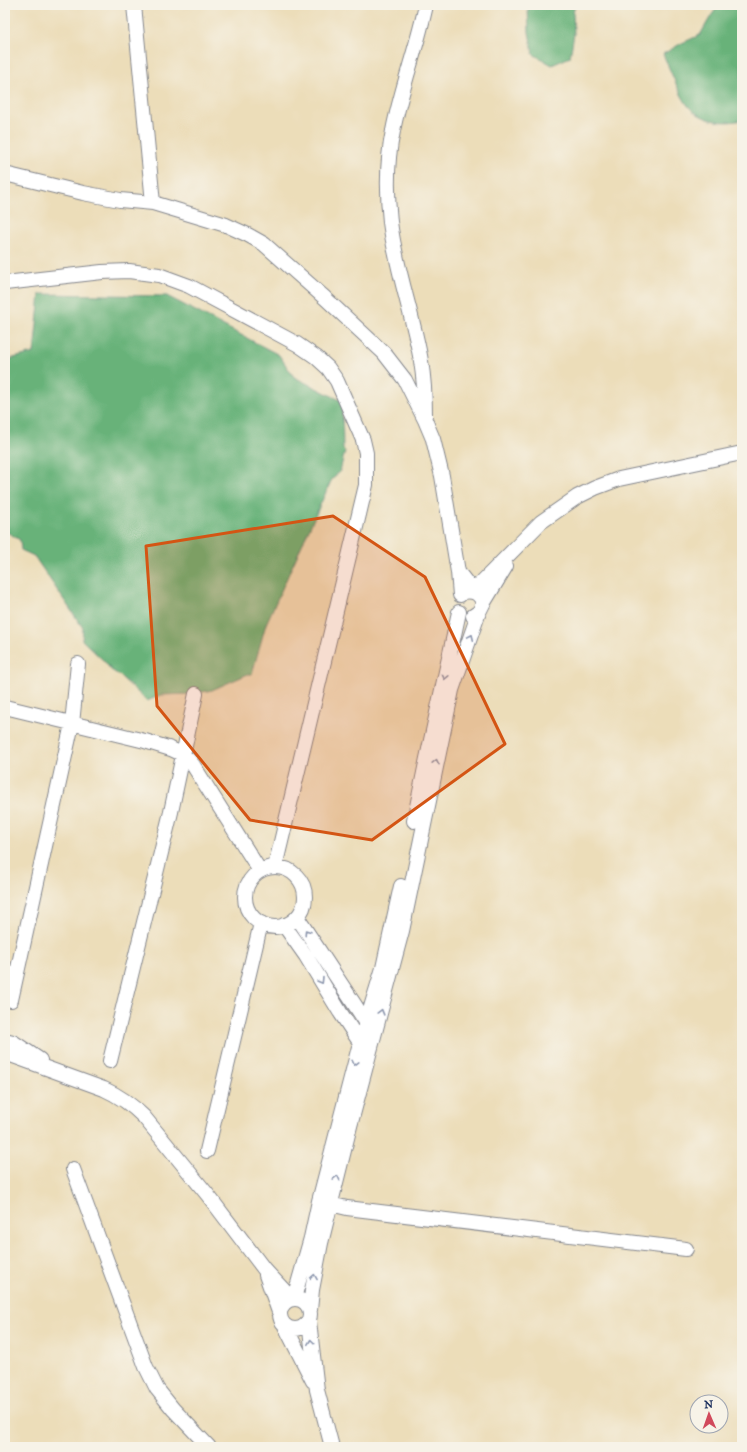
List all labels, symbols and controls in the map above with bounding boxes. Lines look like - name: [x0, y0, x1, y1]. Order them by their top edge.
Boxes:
- one-way arrow: [466, 634, 474, 641]
- one-way arrow: [441, 674, 449, 680]
- one-way arrow: [432, 759, 440, 765]
- one-way arrow: [304, 929, 312, 936]
- one-way arrow: [316, 977, 323, 984]
- one-way arrow: [376, 1009, 384, 1015]
- one-way arrow: [351, 1059, 360, 1066]
- one-way arrow: [332, 1175, 341, 1182]
- one-way arrow: [309, 1274, 318, 1280]
- one-way arrow: [307, 1339, 316, 1345]
- north arrow: [689, 1394, 729, 1434]
- text: N: [704, 1398, 713, 1412]

